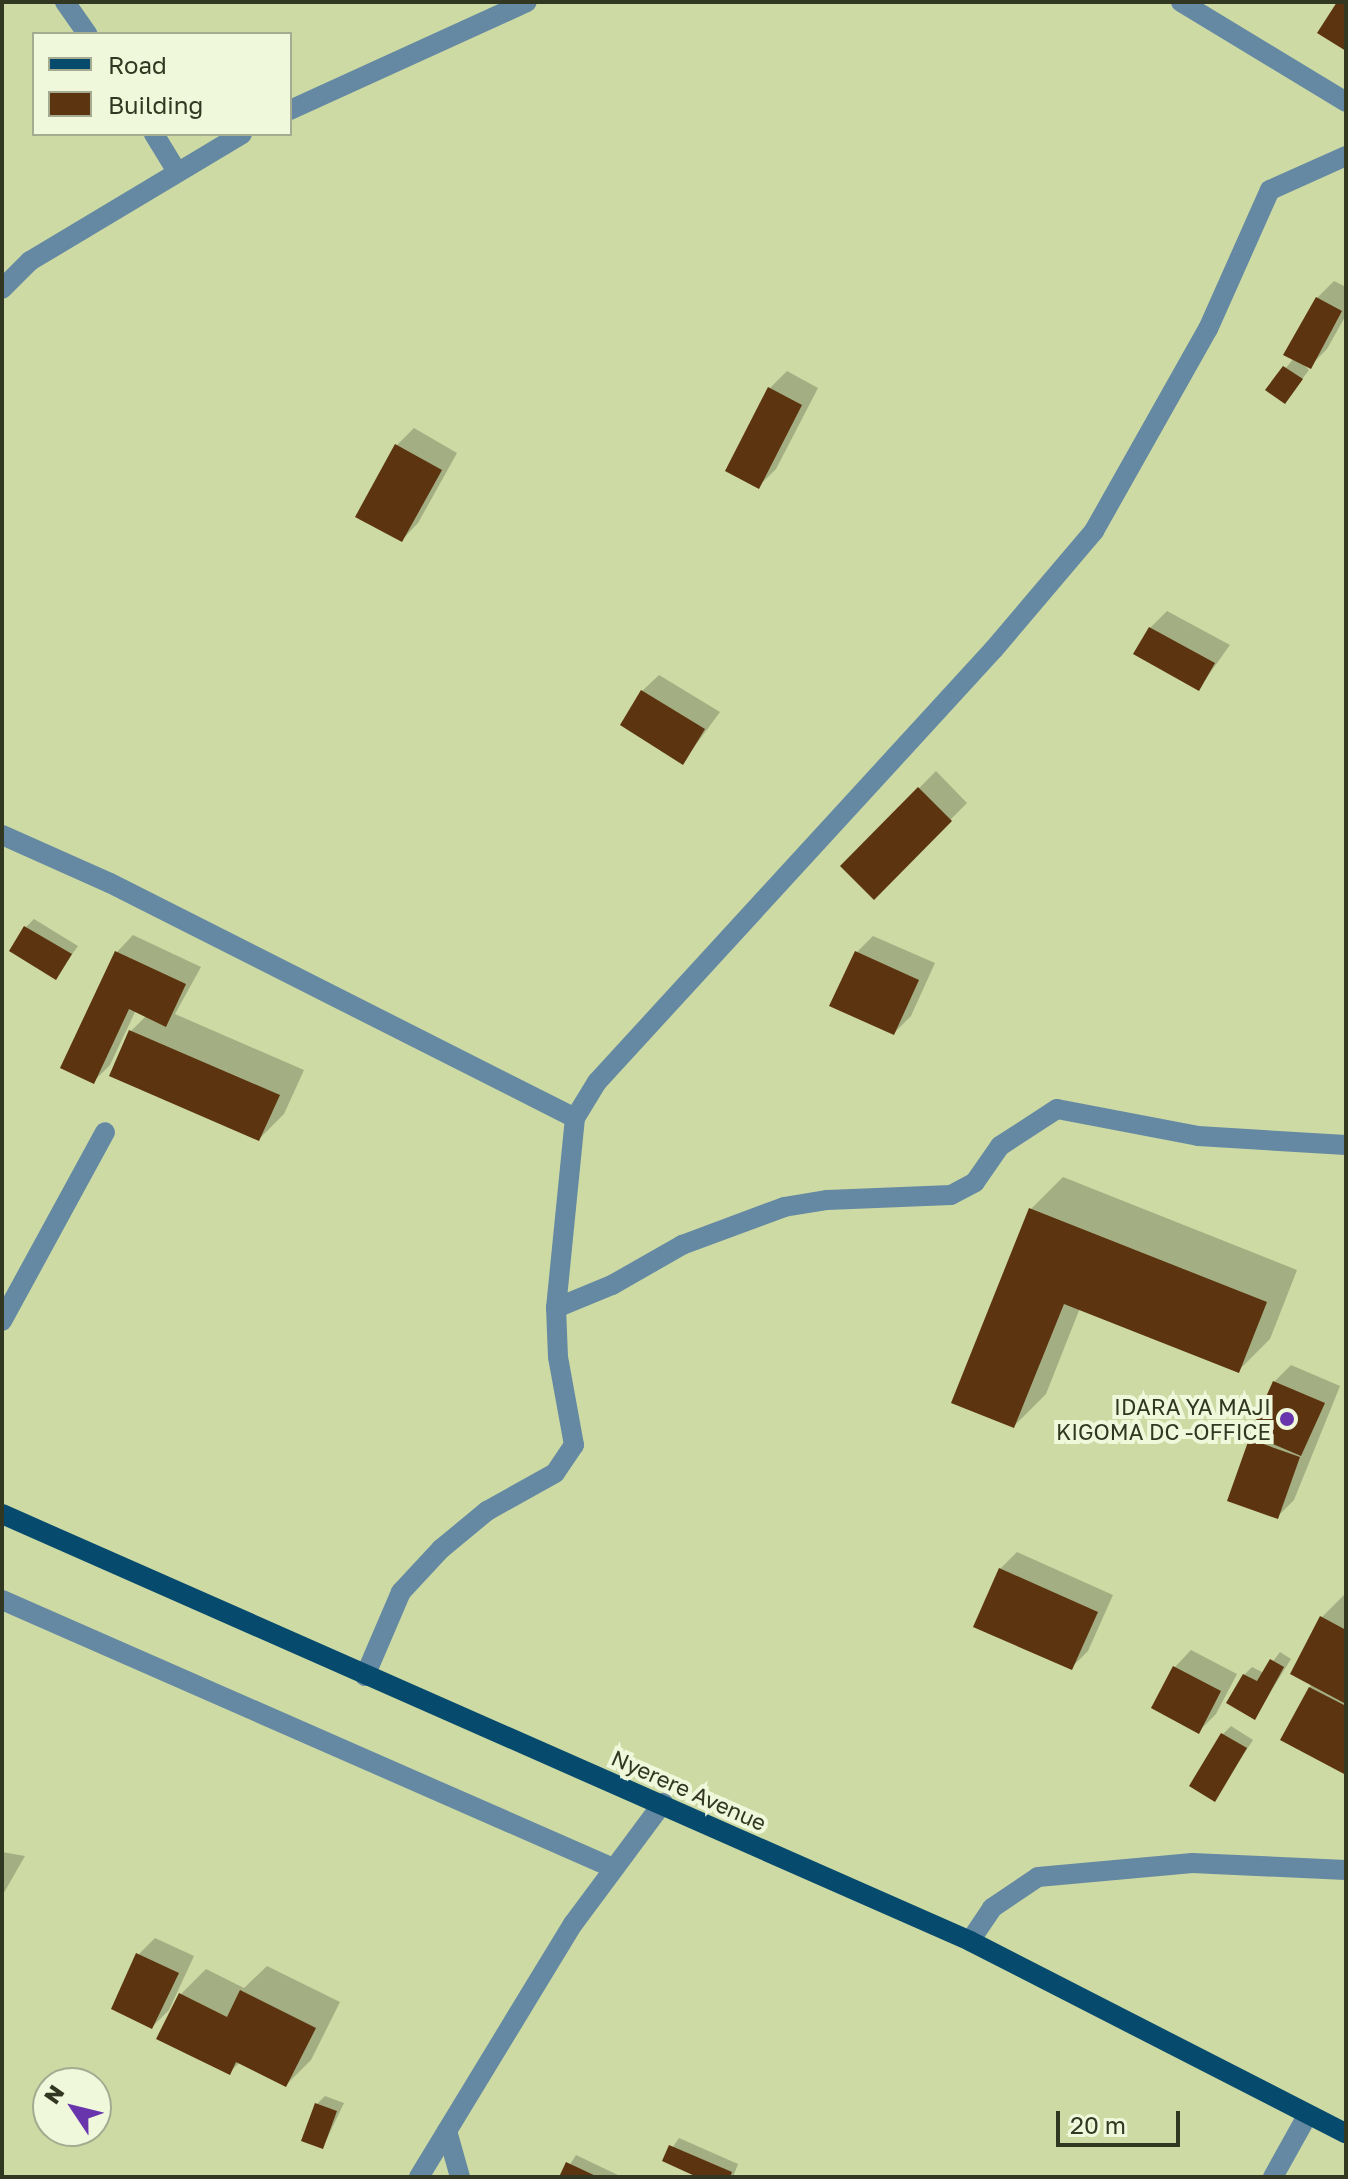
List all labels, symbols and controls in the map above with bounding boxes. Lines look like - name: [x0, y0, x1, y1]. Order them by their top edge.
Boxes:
- legend: [32, 32, 292, 136]
- text: Road: [108, 50, 167, 79]
- text: Building: [108, 90, 203, 119]
- place label: IDARA YA MAJI KIGOMA DC -OFFICE: [1056, 1393, 1271, 1444]
- marker: IDARA YA MAJI KIGOMA DC -OFFICE: [1278, 1410, 1296, 1428]
- street label: Nyerere Avenue: [607, 1744, 771, 1836]
- north arrow: [32, 2067, 112, 2147]
- text: N: [38, 2080, 69, 2109]
- scale bar: [1060, 2095, 1184, 2145]
- text: 20 m: [1070, 2110, 1126, 2139]

